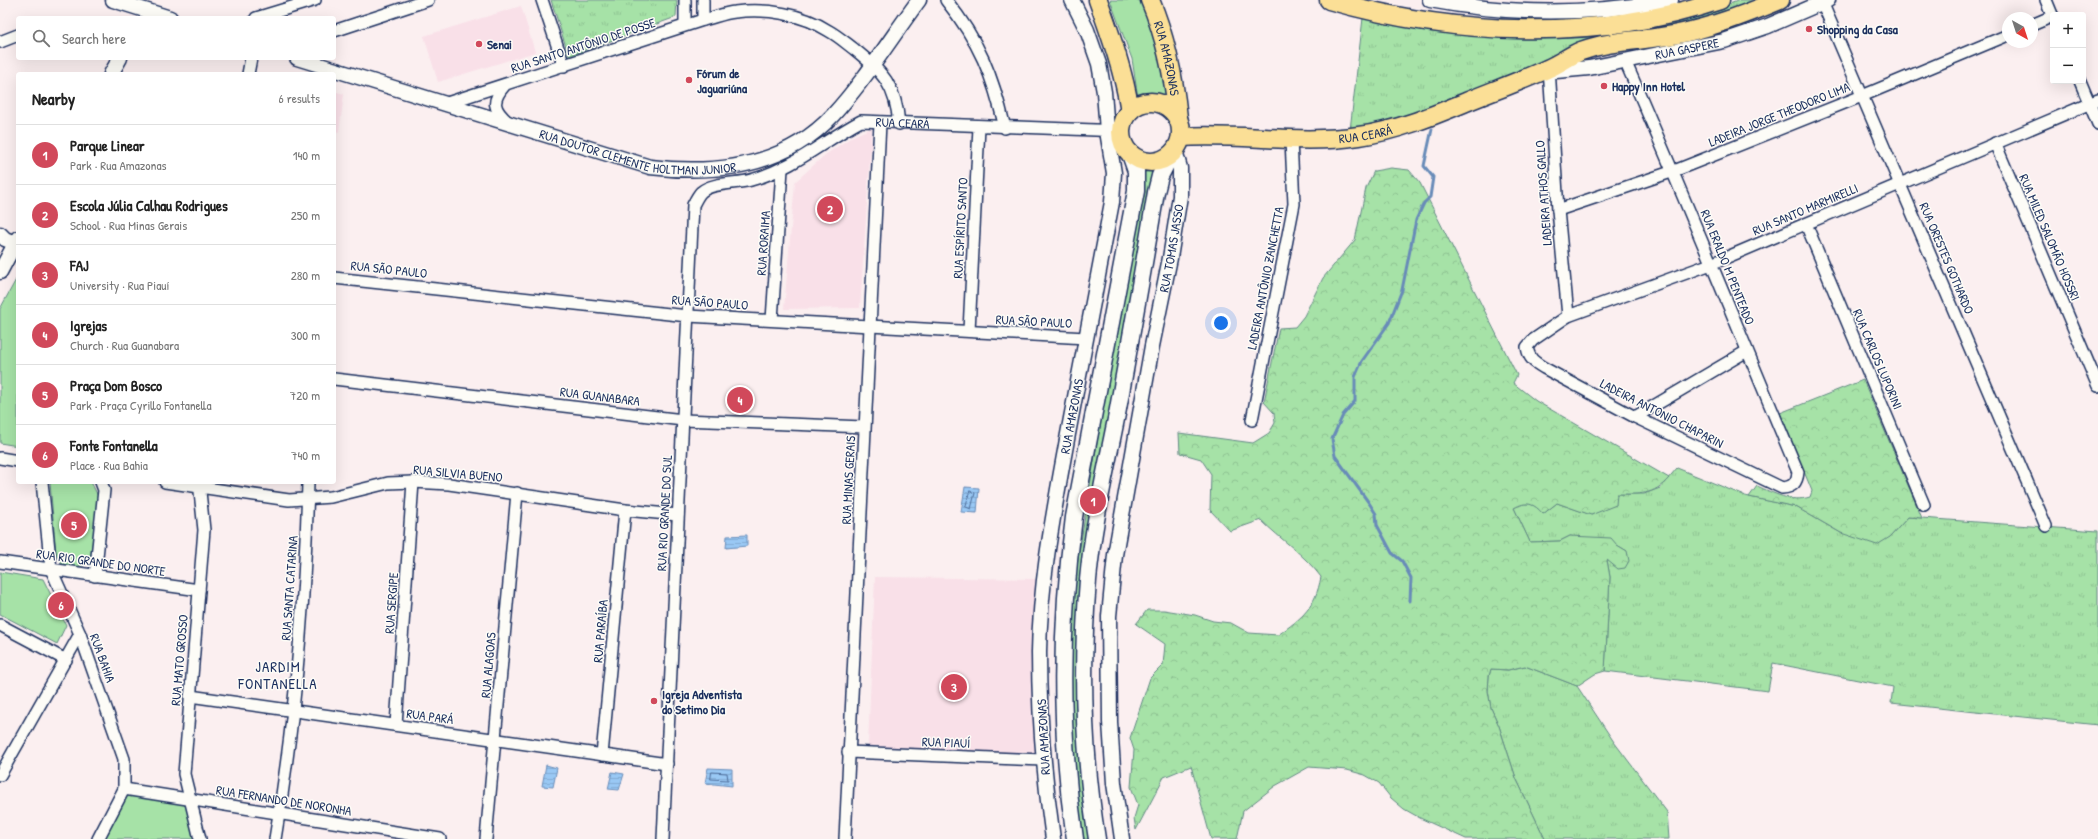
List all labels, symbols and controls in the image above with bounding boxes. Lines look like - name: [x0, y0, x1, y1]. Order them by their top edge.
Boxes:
- north arrow: [2002, 12, 2038, 48]
- map controls: [2050, 12, 2086, 84]
- button: +: [2050, 12, 2086, 48]
- street label: RUA SANTO ANTÔNIO DE POSSE: [509, 13, 658, 77]
- search box: [16, 16, 336, 60]
- street label: RUA AMAZONAS: [1150, 19, 1184, 97]
- place label: Shopping da Casa: [1817, 20, 1899, 39]
- marker: Shopping da Casa: [1804, 24, 1814, 34]
- icon: search: [30, 27, 52, 49]
- text: Search here: [62, 28, 126, 49]
- street label: RUA GASPERE: [1653, 33, 1721, 64]
- place label: Senai: [487, 35, 512, 53]
- marker: Senai: [474, 39, 484, 49]
- button: −: [2050, 48, 2086, 84]
- place label: Fórum de Jaguariúna: [696, 64, 748, 98]
- marker: Fórum de Jaguariúna: [684, 75, 694, 85]
- place label: Happy Inn Hotel: [1612, 77, 1686, 96]
- street label: LADEIRA JORGE THEODORO LIMA: [1706, 77, 1853, 151]
- marker: Happy Inn Hotel: [1599, 81, 1609, 91]
- text: Nearby: [32, 87, 75, 110]
- text: 6 results: [279, 89, 320, 107]
- street label: RUA CEARÁ: [875, 113, 931, 133]
- street label: RUA CEARÁ: [1338, 120, 1395, 147]
- street label: RUA DOUTOR CLEMENTE HOLTMAN JUNIOR: [537, 124, 738, 179]
- text: Parque Linear: [70, 135, 145, 156]
- street label: LADEIRA ATHOS GALLO: [1530, 140, 1556, 246]
- text: 1: [43, 146, 47, 164]
- text: 140 m: [293, 146, 320, 164]
- text: Park · Rua Amazonas: [70, 156, 167, 174]
- street label: RUA MILED SALOMÃO HOSSRI: [2015, 171, 2085, 303]
- street label: RUA ESPÍRITO SANTO: [948, 177, 972, 279]
- street label: RUA SANTO MARMIRELLI: [1749, 179, 1861, 239]
- pin: 2: [817, 194, 843, 224]
- text: Escola Júlia Calhau Rodrigues: [70, 195, 228, 216]
- street label: RUA ORESTES GOTHARDO: [1915, 200, 1979, 316]
- street label: RUA TOMAS JASSO: [1154, 203, 1188, 294]
- street label: LADEIRA ANTÔNIO ZANCHETTA: [1242, 204, 1288, 351]
- text: 2: [42, 206, 48, 224]
- text: 250 m: [291, 206, 320, 224]
- street label: RUA ERALDO M PENTEADO: [1697, 207, 1759, 327]
- street label: RUA RORAIMA: [752, 209, 774, 276]
- text: School · Rua Minas Gerais: [70, 216, 187, 234]
- text: FAJ: [70, 255, 89, 276]
- street label: RUA SÃO PAULO: [350, 256, 428, 282]
- text: 3: [42, 266, 48, 284]
- text: 280 m: [291, 266, 320, 284]
- text: University · Rua Piauí: [70, 276, 169, 294]
- street label: RUA SÃO PAULO: [671, 290, 749, 314]
- street label: RUA CARLOS LUPORINI: [1849, 306, 1907, 412]
- street label: RUA SÃO PAULO: [995, 310, 1073, 332]
- your location: [1211, 313, 1231, 333]
- text: Igrejas: [70, 315, 107, 336]
- text: 4: [43, 326, 47, 344]
- text: 300 m: [291, 326, 320, 344]
- text: Church · Rua Guanabara: [70, 336, 179, 354]
- street label: LADEIRA ANTONIO CHAPARIN: [1597, 374, 1727, 452]
- text: Praça Dom Bosco: [70, 375, 162, 396]
- street label: RUA AMAZONAS: [1056, 377, 1087, 455]
- street label: RUA GUANABARA: [559, 382, 642, 410]
- pin: 4: [727, 385, 753, 415]
- text: 5: [42, 386, 48, 404]
- text: 720 m: [290, 386, 320, 404]
- text: Park · Praça Cyrillo Fontanella: [70, 396, 212, 414]
- text: Fonte Fontanella: [70, 435, 158, 456]
- street label: RUA MINAS GERAIS: [837, 435, 859, 525]
- text: 6: [42, 446, 48, 464]
- text: 740 m: [291, 446, 320, 464]
- street label: RUA RIO GRANDE DO SUL: [652, 454, 676, 572]
- text: Place · Rua Bahia: [70, 456, 148, 474]
- street label: RUA SILVIA BUENO: [413, 460, 503, 486]
- pin: 1: [1080, 486, 1106, 516]
- pin: 5: [61, 510, 87, 540]
- street label: RUA SANTA CATARINA: [276, 534, 302, 641]
- street label: RUA RIO GRANDE DO NORTE: [35, 544, 167, 580]
- street label: RUA SERGIPE: [380, 572, 402, 634]
- pin: 6: [48, 590, 74, 620]
- street label: RUA PARAÍBA: [588, 598, 612, 663]
- street label: RUA MATO GROSSO: [166, 614, 192, 706]
- street label: RUA BAHIA: [86, 631, 120, 686]
- street label: RUA ALAGOAS: [476, 631, 500, 699]
- district label: JARDIM FONTANELLA: [237, 656, 318, 694]
- pin: 3: [941, 672, 967, 702]
- place label: Igreja Adventista do Setimo Dia: [662, 685, 743, 718]
- marker: Igreja Adventista do Setimo Dia: [649, 696, 659, 706]
- street label: RUA AMAZONAS: [1032, 699, 1054, 775]
- street label: RUA PARÁ: [405, 704, 455, 728]
- street label: RUA PIAUÍ: [922, 732, 970, 752]
- street label: RUA FERNANDO DE NORONHA: [215, 780, 354, 820]

